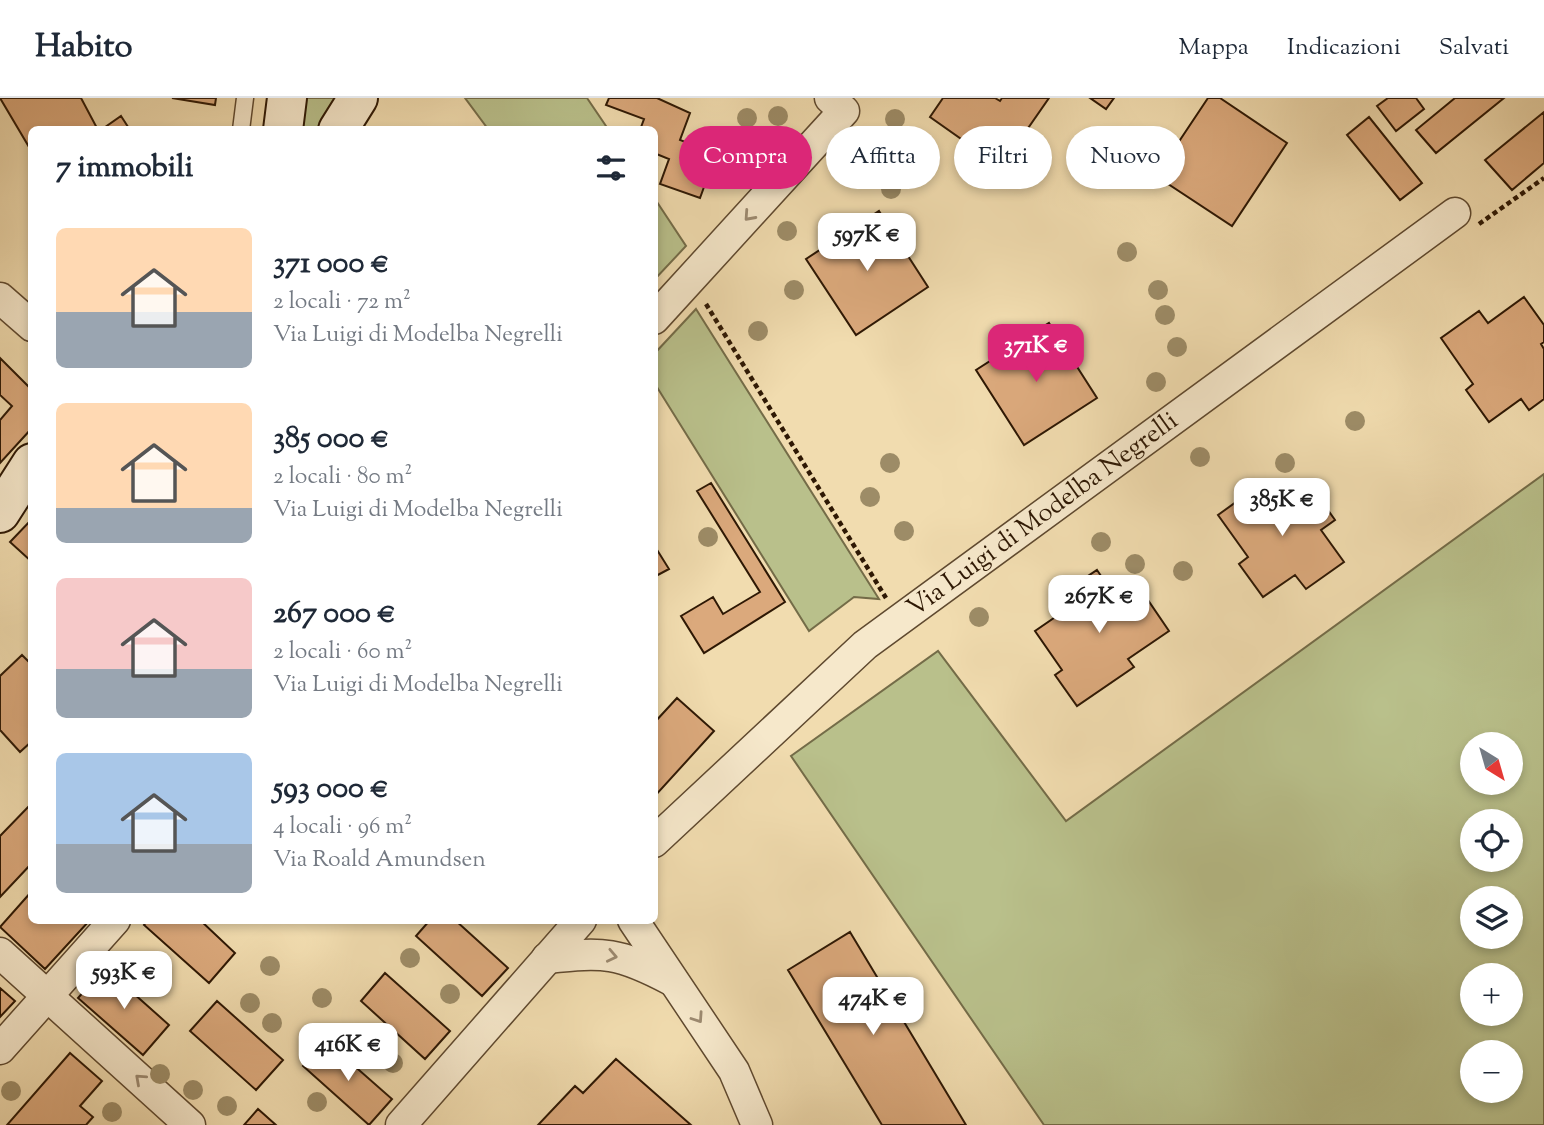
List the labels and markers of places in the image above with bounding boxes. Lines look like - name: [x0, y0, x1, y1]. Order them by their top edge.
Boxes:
- pin: 597K €: [810, 214, 924, 273]
- pin: 371K €: [979, 324, 1093, 384]
- pin: 385K €: [1225, 478, 1339, 538]
- pin: 267K €: [1042, 575, 1156, 635]
- pin: 593K €: [67, 951, 181, 1011]
- pin: 474K €: [816, 978, 930, 1037]
- pin: 416K €: [291, 1024, 405, 1083]

